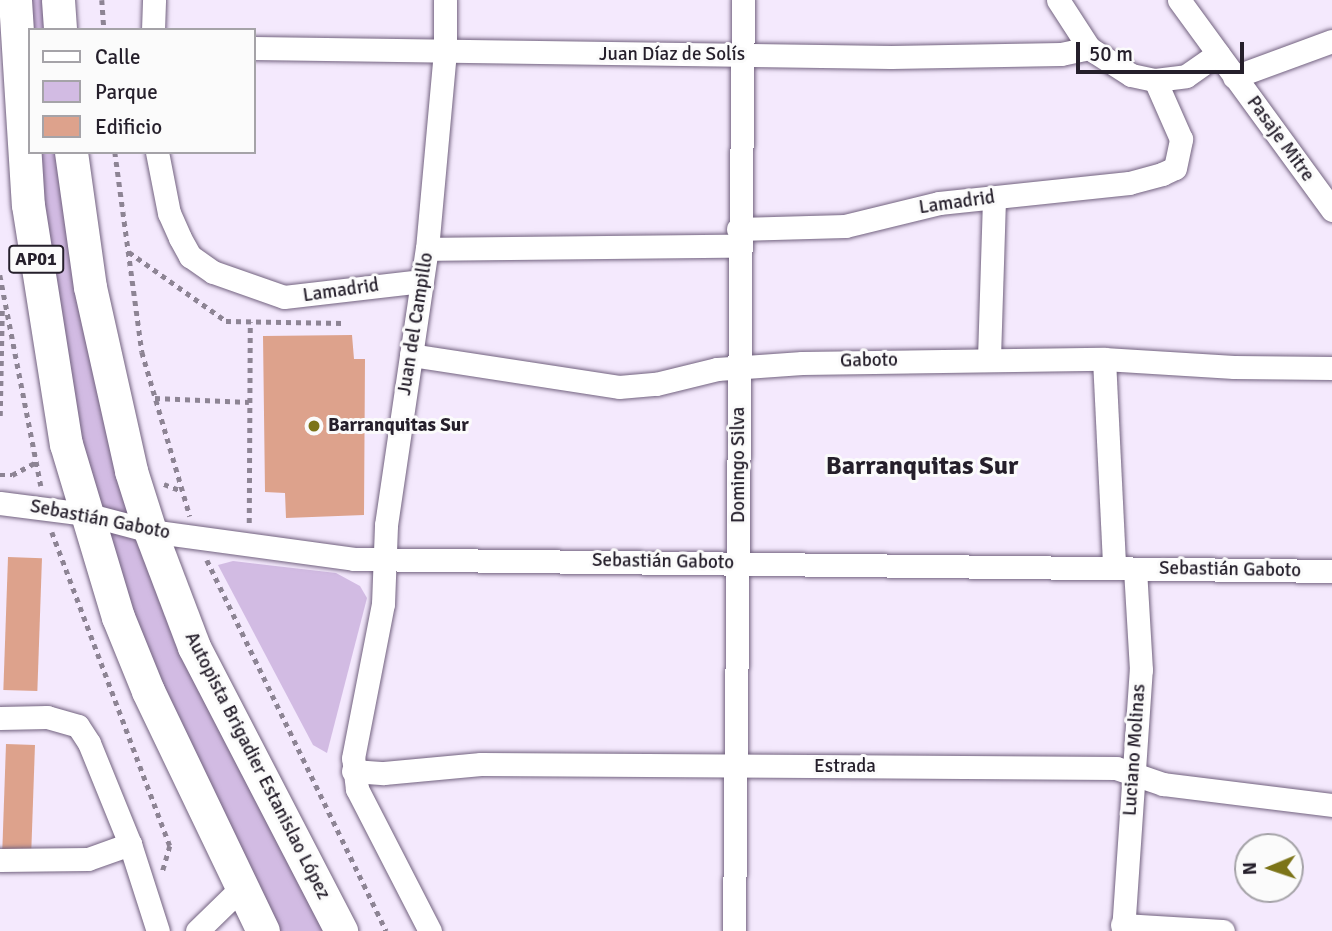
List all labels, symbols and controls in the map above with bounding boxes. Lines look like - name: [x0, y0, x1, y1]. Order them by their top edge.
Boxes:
- legend: [28, 28, 256, 154]
- scale bar: [1080, 28, 1248, 72]
- text: 50 m: [1089, 41, 1133, 67]
- text: Calle: [95, 44, 141, 70]
- street label: Juan Díaz de Solís: [599, 44, 745, 66]
- text: Parque: [95, 79, 158, 105]
- street label: Pasaje Mitre: [1241, 92, 1319, 186]
- text: Edificio: [95, 114, 162, 140]
- street label: Lamadrid: [917, 186, 997, 220]
- road number: AP01: [8, 244, 64, 274]
- street label: Juan del Campillo: [393, 251, 439, 397]
- street label: Lamadrid: [301, 274, 381, 308]
- street label: Gaboto: [840, 349, 898, 373]
- street label: Domingo Silva: [728, 407, 750, 523]
- place label: Barranquitas Sur: [328, 415, 469, 437]
- marker: Barranquitas Sur: [306, 418, 322, 434]
- district label: Barranquitas Sur: [826, 451, 1018, 483]
- street label: Sebastián Gaboto: [28, 495, 172, 545]
- street label: Sebastián Gaboto: [592, 549, 734, 575]
- street label: Sebastián Gaboto: [1159, 557, 1301, 583]
- street label: Autopista Brigadier Estanislao López: [179, 628, 335, 904]
- street label: Luciano Molinas: [1119, 683, 1151, 817]
- street label: Estrada: [814, 756, 876, 778]
- north arrow: [1234, 833, 1304, 903]
- text: N: [1238, 862, 1262, 876]

